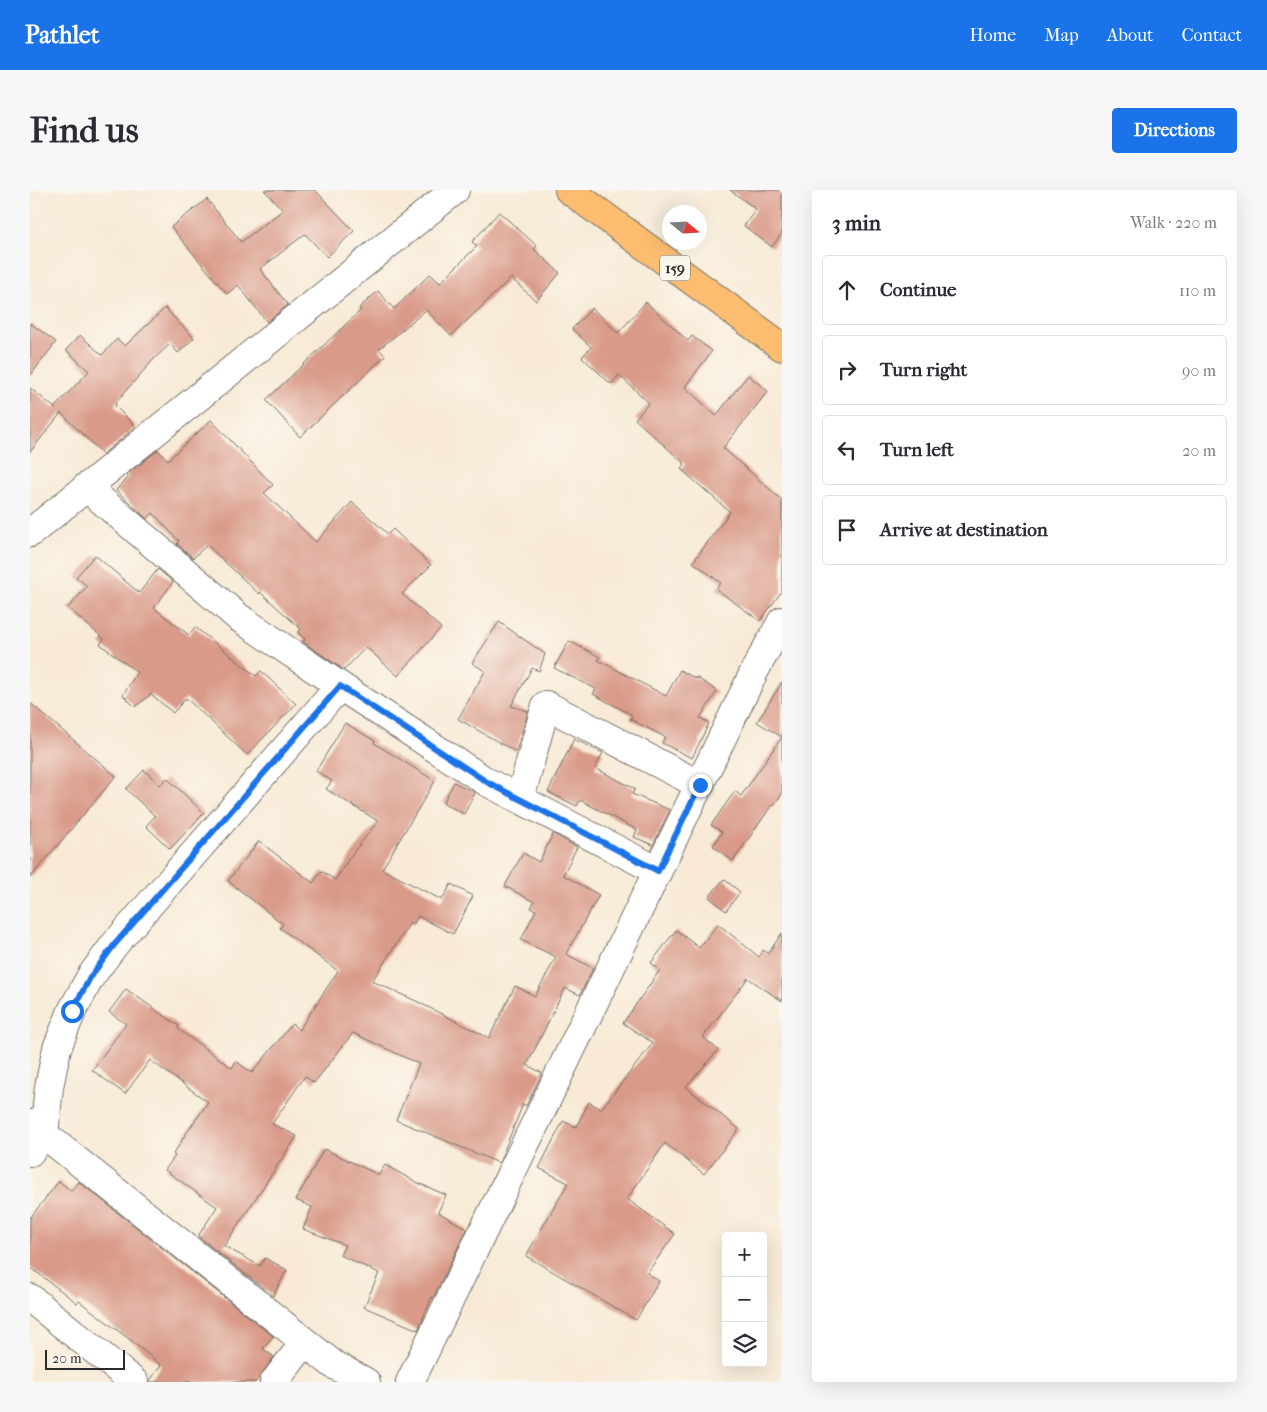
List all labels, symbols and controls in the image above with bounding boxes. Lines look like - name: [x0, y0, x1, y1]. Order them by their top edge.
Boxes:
- text: Pathlet: [25, 21, 99, 49]
- text: Home: [969, 25, 1016, 46]
- text: Map: [1044, 25, 1079, 46]
- text: About: [1107, 25, 1153, 46]
- text: Contact: [1181, 25, 1242, 46]
- button: Directions: [1112, 108, 1237, 153]
- text: Find us: [30, 110, 139, 151]
- north arrow: [662, 205, 707, 250]
- text: 3 min: [832, 211, 881, 235]
- text: Walk · 220 m: [1130, 213, 1217, 232]
- road number: 159: [660, 256, 690, 280]
- icon: ahead: [833, 276, 861, 304]
- text: Continue: [880, 279, 956, 301]
- text: 110 m: [1179, 281, 1216, 300]
- icon: right: [833, 356, 861, 384]
- text: Turn right: [880, 359, 967, 381]
- text: 90 m: [1182, 361, 1216, 380]
- icon: left: [833, 436, 861, 464]
- text: Turn left: [880, 439, 954, 461]
- text: 20 m: [1182, 441, 1216, 460]
- icon: arrive: [833, 516, 861, 544]
- text: Arrive at destination: [880, 519, 1048, 541]
- route end: [689, 774, 712, 797]
- route start: [61, 1000, 84, 1023]
- map controls: [722, 1232, 767, 1367]
- button: +: [722, 1232, 767, 1277]
- button: −: [722, 1277, 767, 1322]
- button: layers: [722, 1322, 767, 1367]
- scale bar: [45, 1347, 125, 1370]
- text: 20 m: [52, 1350, 82, 1367]

